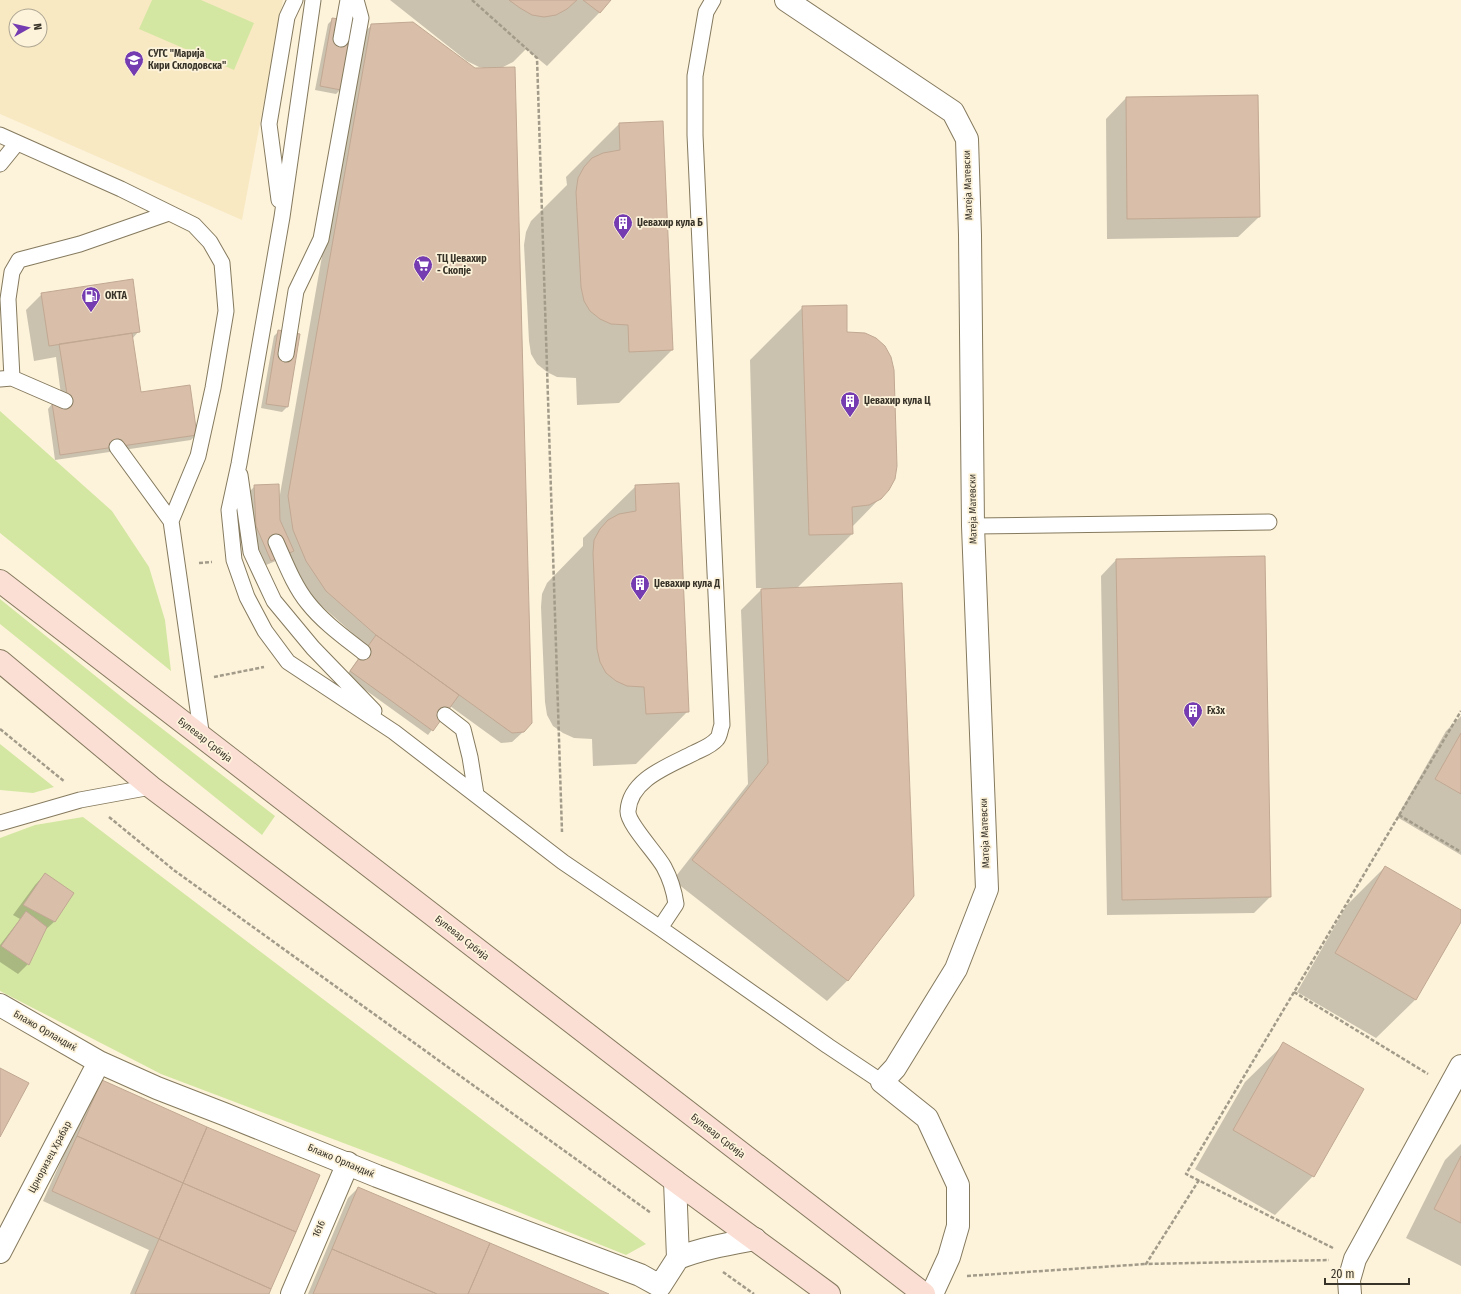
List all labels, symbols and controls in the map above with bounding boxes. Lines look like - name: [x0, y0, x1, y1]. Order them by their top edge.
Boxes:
- north arrow: [8, 8, 48, 48]
- text: N: [31, 23, 44, 31]
- place label: СУГС "Марија Кири Склодовска": [148, 48, 226, 72]
- school or university icon: СУГС "Марија Кири Склодовска": [123, 49, 145, 77]
- street label: Матеја Матевски: [960, 150, 975, 220]
- building icon: Џевахир кула Б: [612, 212, 634, 240]
- place label: Џевахир кула Б: [637, 217, 703, 229]
- place label: ТЦ Џевахир - Скопје: [437, 253, 487, 277]
- supermarket icon: ТЦ Џевахир - Скопје: [412, 254, 434, 282]
- fuel station icon: ОКТА: [80, 285, 102, 313]
- place label: ОКТА: [105, 290, 127, 302]
- building icon: Џевахир кула Ц: [839, 390, 861, 418]
- place label: Џевахир кула Ц: [864, 395, 931, 407]
- street label: Матеја Матевски: [965, 474, 980, 544]
- building icon: Џевахир кула Д: [629, 573, 651, 601]
- place label: Џевахир кула Д: [654, 578, 720, 590]
- building icon: Fx3x: [1182, 700, 1204, 728]
- place label: Fx3x: [1207, 705, 1225, 717]
- street label: Булевар Србија: [175, 714, 235, 765]
- street label: Матеја Матевски: [977, 798, 992, 868]
- street label: Булевар Србија: [432, 912, 492, 963]
- street label: Блажо Орландиќ: [11, 1007, 80, 1054]
- street label: Булевар Србија: [688, 1110, 748, 1161]
- street label: Црноризец Храбар: [26, 1119, 74, 1195]
- street label: Блажо Орландиќ: [306, 1141, 377, 1181]
- street label: 1616: [310, 1219, 328, 1239]
- scale bar: [1325, 1260, 1409, 1286]
- text: 20 m: [1331, 1267, 1355, 1281]

